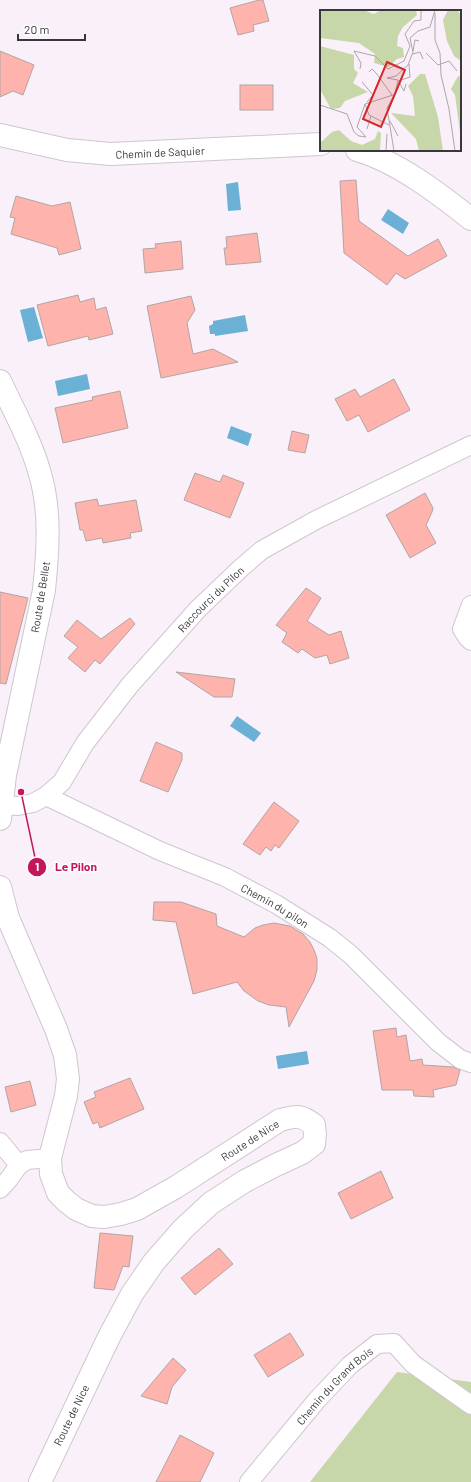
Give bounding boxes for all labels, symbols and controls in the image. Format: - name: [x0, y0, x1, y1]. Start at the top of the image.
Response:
- inset map: [320, 10, 461, 151]
- scale bar: [18, 16, 85, 42]
- text: 20 m: [24, 22, 50, 36]
- street label: Chemin de Saquier: [115, 143, 205, 160]
- street label: Route de Bellet: [28, 560, 52, 634]
- street label: Raccourci du Pilon: [174, 563, 246, 634]
- callout: Le Pilon: [27, 855, 105, 879]
- text: 1: [35, 859, 39, 873]
- text: Le Pilon: [55, 859, 97, 873]
- street label: Chemin du pilon: [239, 880, 311, 930]
- street label: Route de Nice: [218, 1116, 281, 1163]
- street label: Chemin du Grand Bois: [293, 1344, 375, 1427]
- street label: Route de Nice: [51, 1382, 91, 1448]

